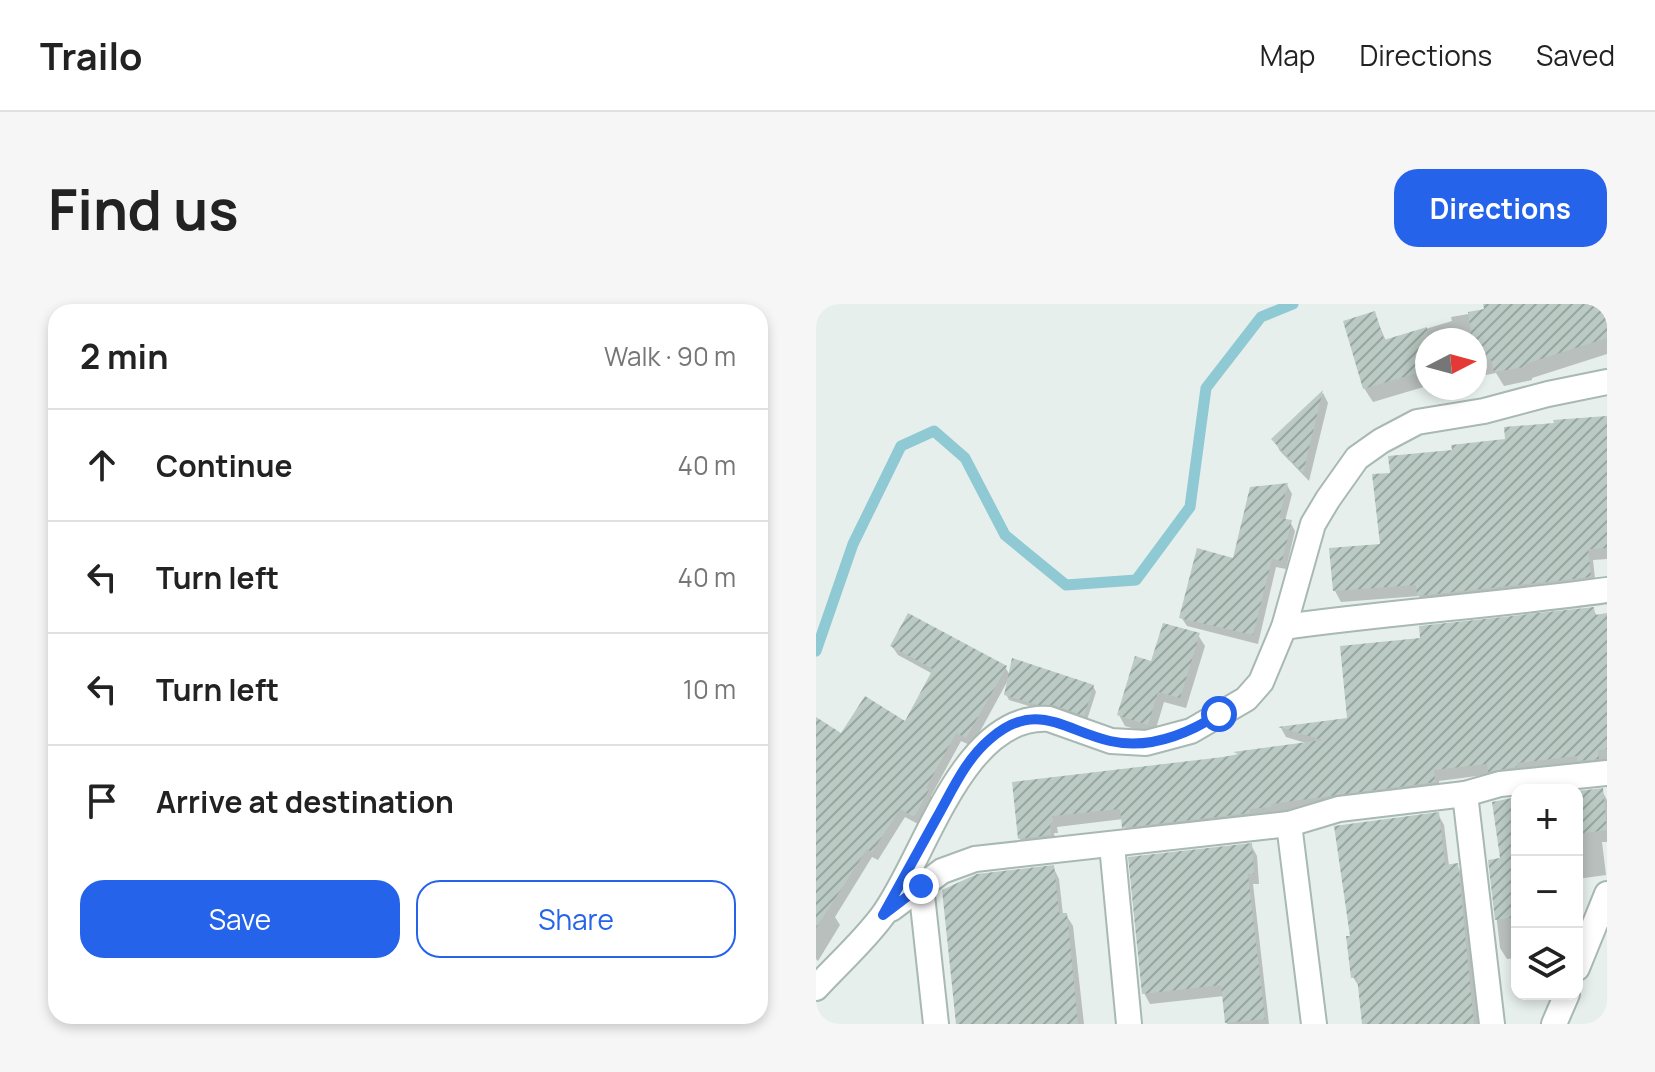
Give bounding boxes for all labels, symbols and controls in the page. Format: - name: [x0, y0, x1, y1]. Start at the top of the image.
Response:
- text: Trailo: [40, 29, 143, 81]
- text: Map: [1260, 36, 1315, 74]
- text: Directions: [1359, 36, 1492, 74]
- text: Saved: [1536, 36, 1615, 74]
- button: Directions: [1394, 169, 1607, 247]
- text: Find us: [48, 170, 239, 247]
- north arrow: [1415, 328, 1487, 400]
- text: 2 min: [80, 333, 168, 379]
- text: Walk · 90 m: [604, 338, 736, 374]
- icon: ahead: [80, 443, 124, 487]
- text: Continue: [156, 445, 292, 486]
- text: 40 m: [678, 447, 736, 483]
- icon: left: [80, 555, 124, 599]
- text: Turn left: [156, 557, 279, 598]
- text: 40 m: [678, 559, 736, 595]
- icon: left: [80, 667, 124, 711]
- text: Turn left: [156, 669, 279, 710]
- text: 10 m: [683, 671, 736, 707]
- route start: [1201, 696, 1237, 732]
- icon: arrive: [80, 779, 124, 823]
- text: Arrive at destination: [156, 781, 454, 822]
- map controls: [1511, 784, 1583, 1000]
- button: +: [1511, 784, 1583, 856]
- button: −: [1511, 856, 1583, 928]
- route end: [903, 868, 939, 904]
- button: Save: [80, 880, 400, 958]
- button: Share: [416, 880, 736, 958]
- button: layers: [1511, 928, 1583, 1000]

